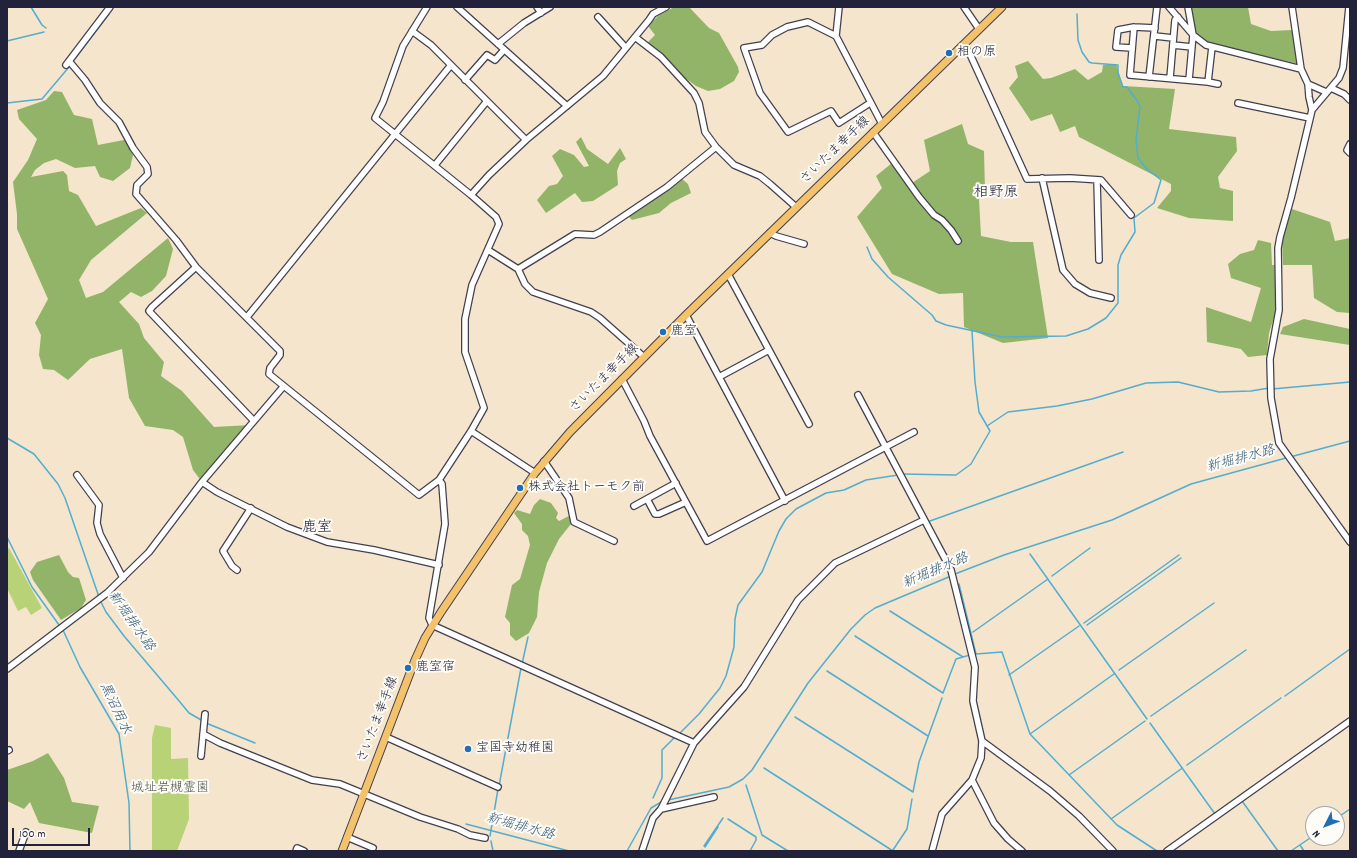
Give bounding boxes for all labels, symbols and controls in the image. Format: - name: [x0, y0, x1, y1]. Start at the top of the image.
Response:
- place label: 相の原: [957, 45, 996, 61]
- marker: 相の原: [944, 48, 954, 58]
- street label: さいたま幸手線: [798, 114, 874, 188]
- district label: 相野原: [974, 185, 1018, 203]
- place label: 鹿室: [671, 324, 697, 340]
- marker: 鹿室: [658, 327, 668, 337]
- street label: さいたま幸手線: [567, 341, 643, 417]
- water label: 新堀排水路: [1205, 443, 1277, 477]
- place label: 株式会社トーモク前: [528, 480, 645, 496]
- marker: 株式会社トーモク前: [515, 483, 525, 493]
- district label: 鹿室: [302, 520, 332, 538]
- water label: 新堀排水路: [901, 551, 971, 593]
- water label: 新堀排水路: [103, 589, 157, 655]
- place label: 鹿室宿: [416, 660, 455, 676]
- marker: 鹿室宿: [403, 663, 413, 673]
- street label: さいたま幸手線: [355, 675, 403, 765]
- water label: 黒沼用水: [95, 680, 133, 738]
- place label: 宝国寺幼稚園: [476, 741, 554, 757]
- marker: 宝国寺幼稚園: [463, 744, 473, 754]
- park label: 城址岩槻霊園: [131, 781, 209, 797]
- north arrow: [1305, 806, 1345, 846]
- water label: 新堀排水路: [484, 811, 556, 845]
- scale bar: [14, 820, 92, 846]
- text: 100 m: [19, 826, 46, 843]
- text: N: [1309, 826, 1325, 841]

